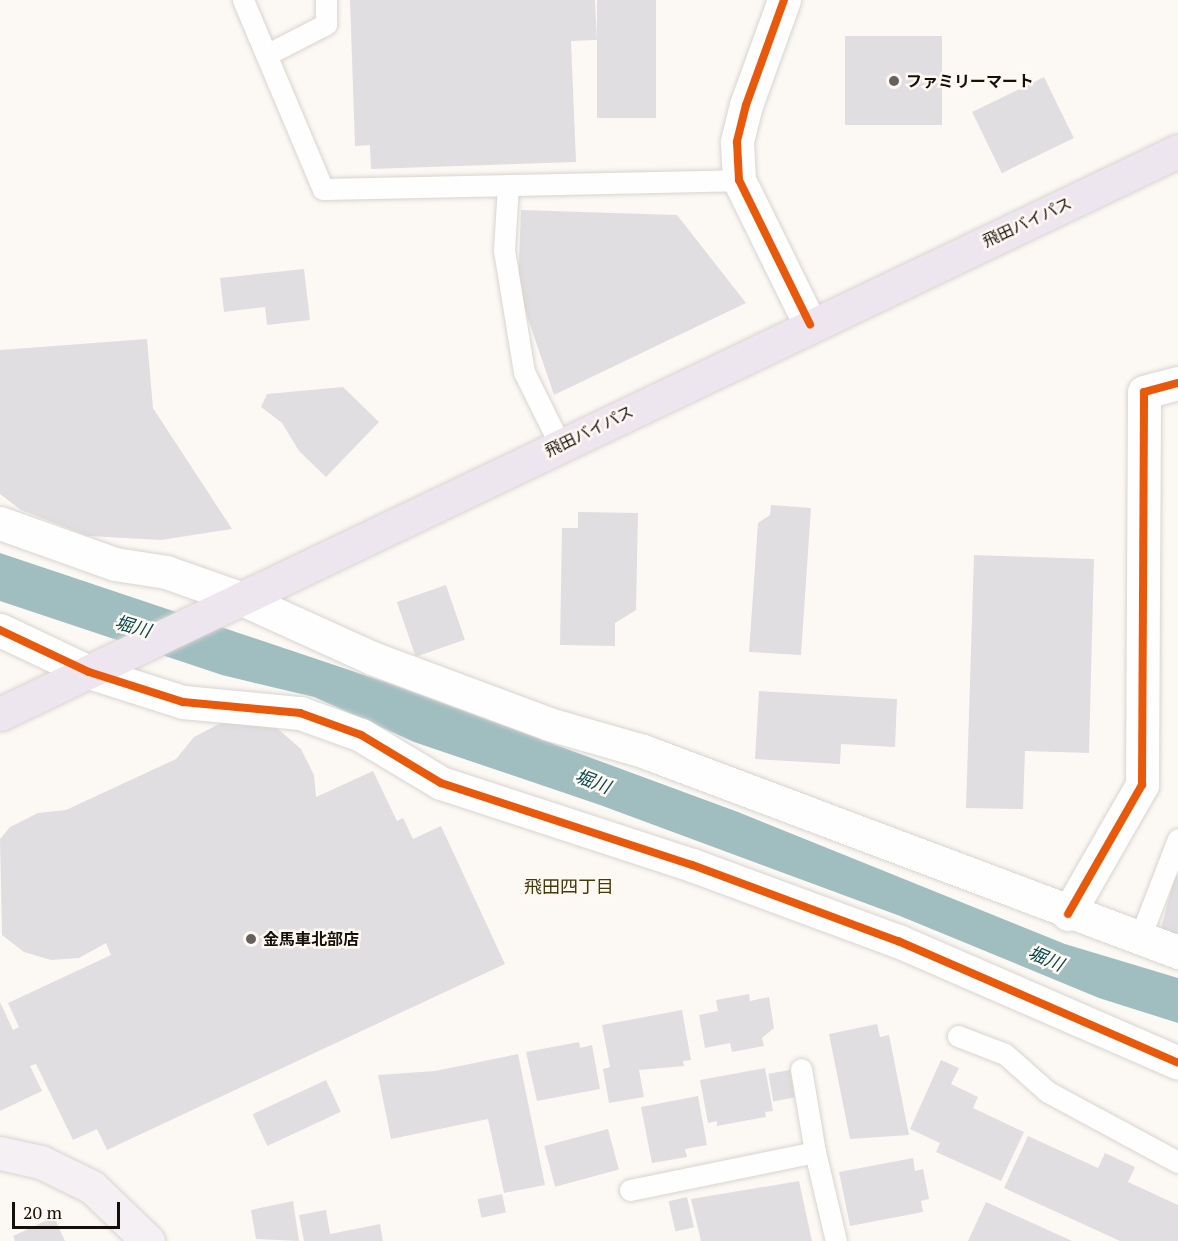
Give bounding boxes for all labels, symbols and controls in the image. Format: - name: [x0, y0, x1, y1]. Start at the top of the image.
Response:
- place label: ファミリーマート: [906, 71, 1034, 91]
- marker: ファミリーマート: [887, 74, 901, 88]
- street label: 飛田バイパス: [979, 193, 1075, 251]
- street label: 飛田バイパス: [542, 401, 636, 461]
- water label: 堀川: [113, 611, 153, 641]
- water label: 堀川: [572, 764, 614, 798]
- district label: 飛田四丁目: [524, 875, 614, 897]
- place label: 金馬車北部店: [263, 929, 359, 949]
- marker: 金馬車北部店: [244, 932, 258, 946]
- water label: 堀川: [1025, 941, 1067, 975]
- scale bar: [15, 1190, 123, 1228]
- text: 20 m: [23, 1200, 62, 1224]

